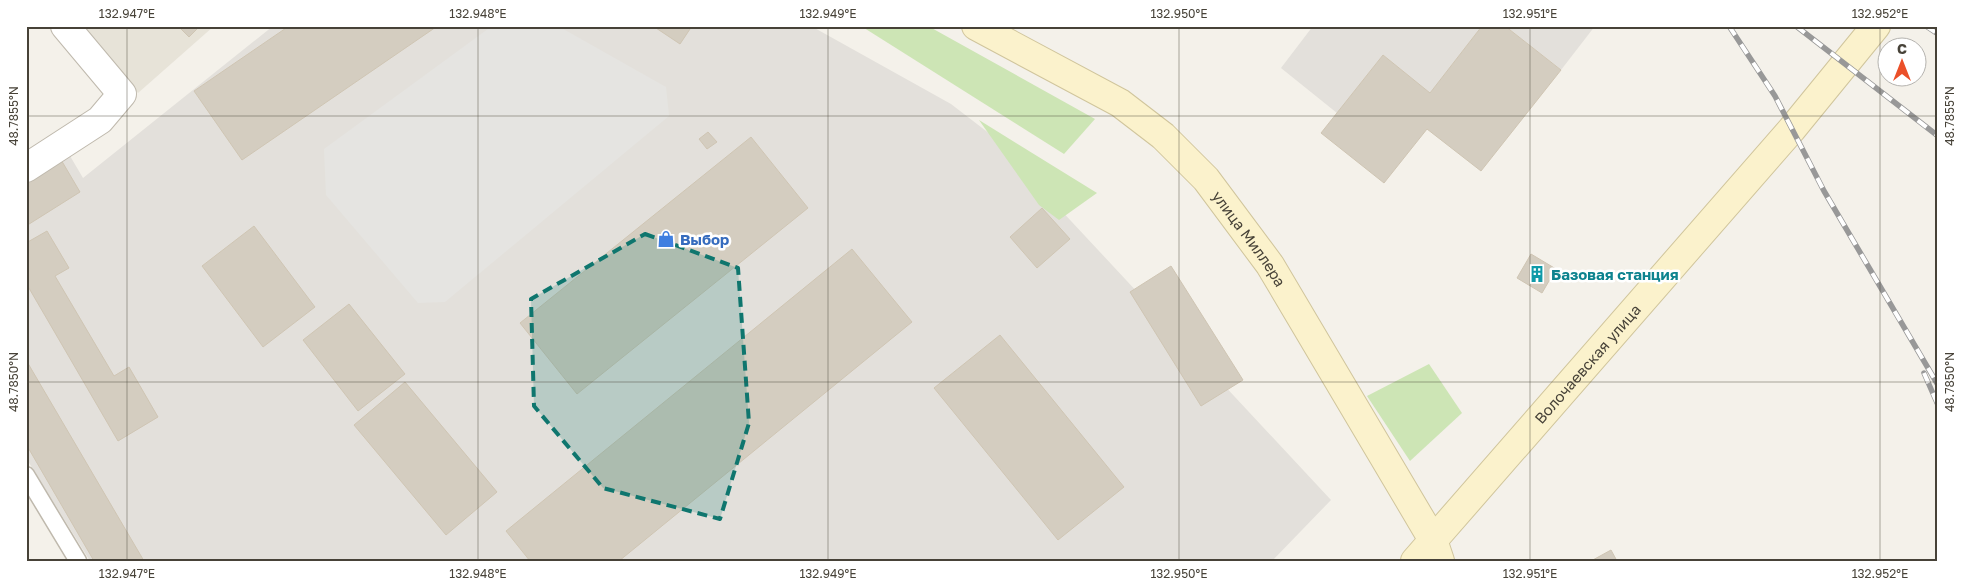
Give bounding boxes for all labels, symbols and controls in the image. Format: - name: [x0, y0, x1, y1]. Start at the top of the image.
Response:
- text: 132.947°E: [99, 6, 155, 21]
- text: 132.948°E: [449, 6, 507, 21]
- text: 132.949°E: [799, 6, 857, 21]
- text: 132.950°E: [1150, 6, 1208, 21]
- text: 132.951°E: [1503, 6, 1557, 21]
- text: 132.952°E: [1852, 6, 1908, 21]
- north arrow: [1876, 38, 1926, 88]
- text: С: [1897, 40, 1907, 57]
- text: 48.7855°N: [6, 86, 21, 146]
- text: 48.7855°N: [1942, 86, 1957, 146]
- street label: улица Миллера: [1209, 187, 1290, 290]
- shop icon: Выбор: [656, 229, 676, 249]
- place label: Выбор: [680, 230, 729, 248]
- building icon: Базовая станция: [1527, 264, 1547, 284]
- place label: Базовая станция: [1551, 265, 1679, 283]
- street label: Волочаевская улица: [1530, 300, 1644, 427]
- text: 48.7850°N: [6, 352, 21, 412]
- text: 48.7850°N: [1942, 352, 1957, 412]
- text: 132.947°E: [99, 566, 155, 581]
- text: 132.948°E: [449, 566, 507, 581]
- text: 132.949°E: [799, 566, 857, 581]
- text: 132.950°E: [1150, 566, 1208, 581]
- text: 132.951°E: [1503, 566, 1557, 581]
- text: 132.952°E: [1852, 566, 1908, 581]

